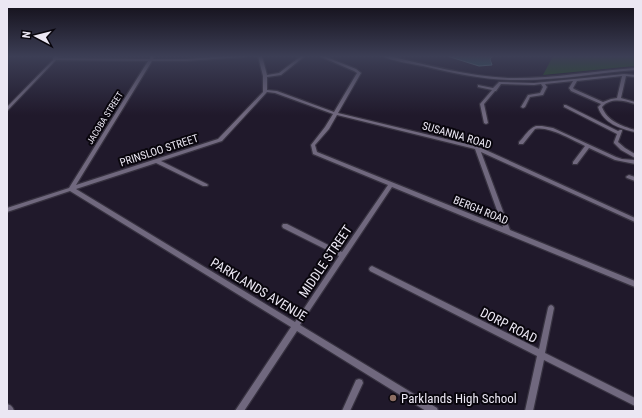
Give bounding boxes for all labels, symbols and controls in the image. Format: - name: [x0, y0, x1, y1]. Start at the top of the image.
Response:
- north arrow: [16, 16, 56, 56]
- text: N: [20, 30, 33, 39]
- street label: JACOBA STREET: [85, 90, 125, 146]
- street label: SUSANNA ROAD: [421, 119, 493, 152]
- street label: PRINSLOO STREET: [118, 132, 200, 169]
- street label: BERGH ROAD: [451, 194, 510, 227]
- street label: MIDDLE STREET: [296, 222, 355, 300]
- street label: PARKLANDS AVENUE: [208, 255, 309, 324]
- street label: DORP ROAD: [478, 305, 540, 346]
- place label: Parklands High School: [401, 391, 517, 406]
- marker: Parklands High School: [388, 393, 398, 403]

